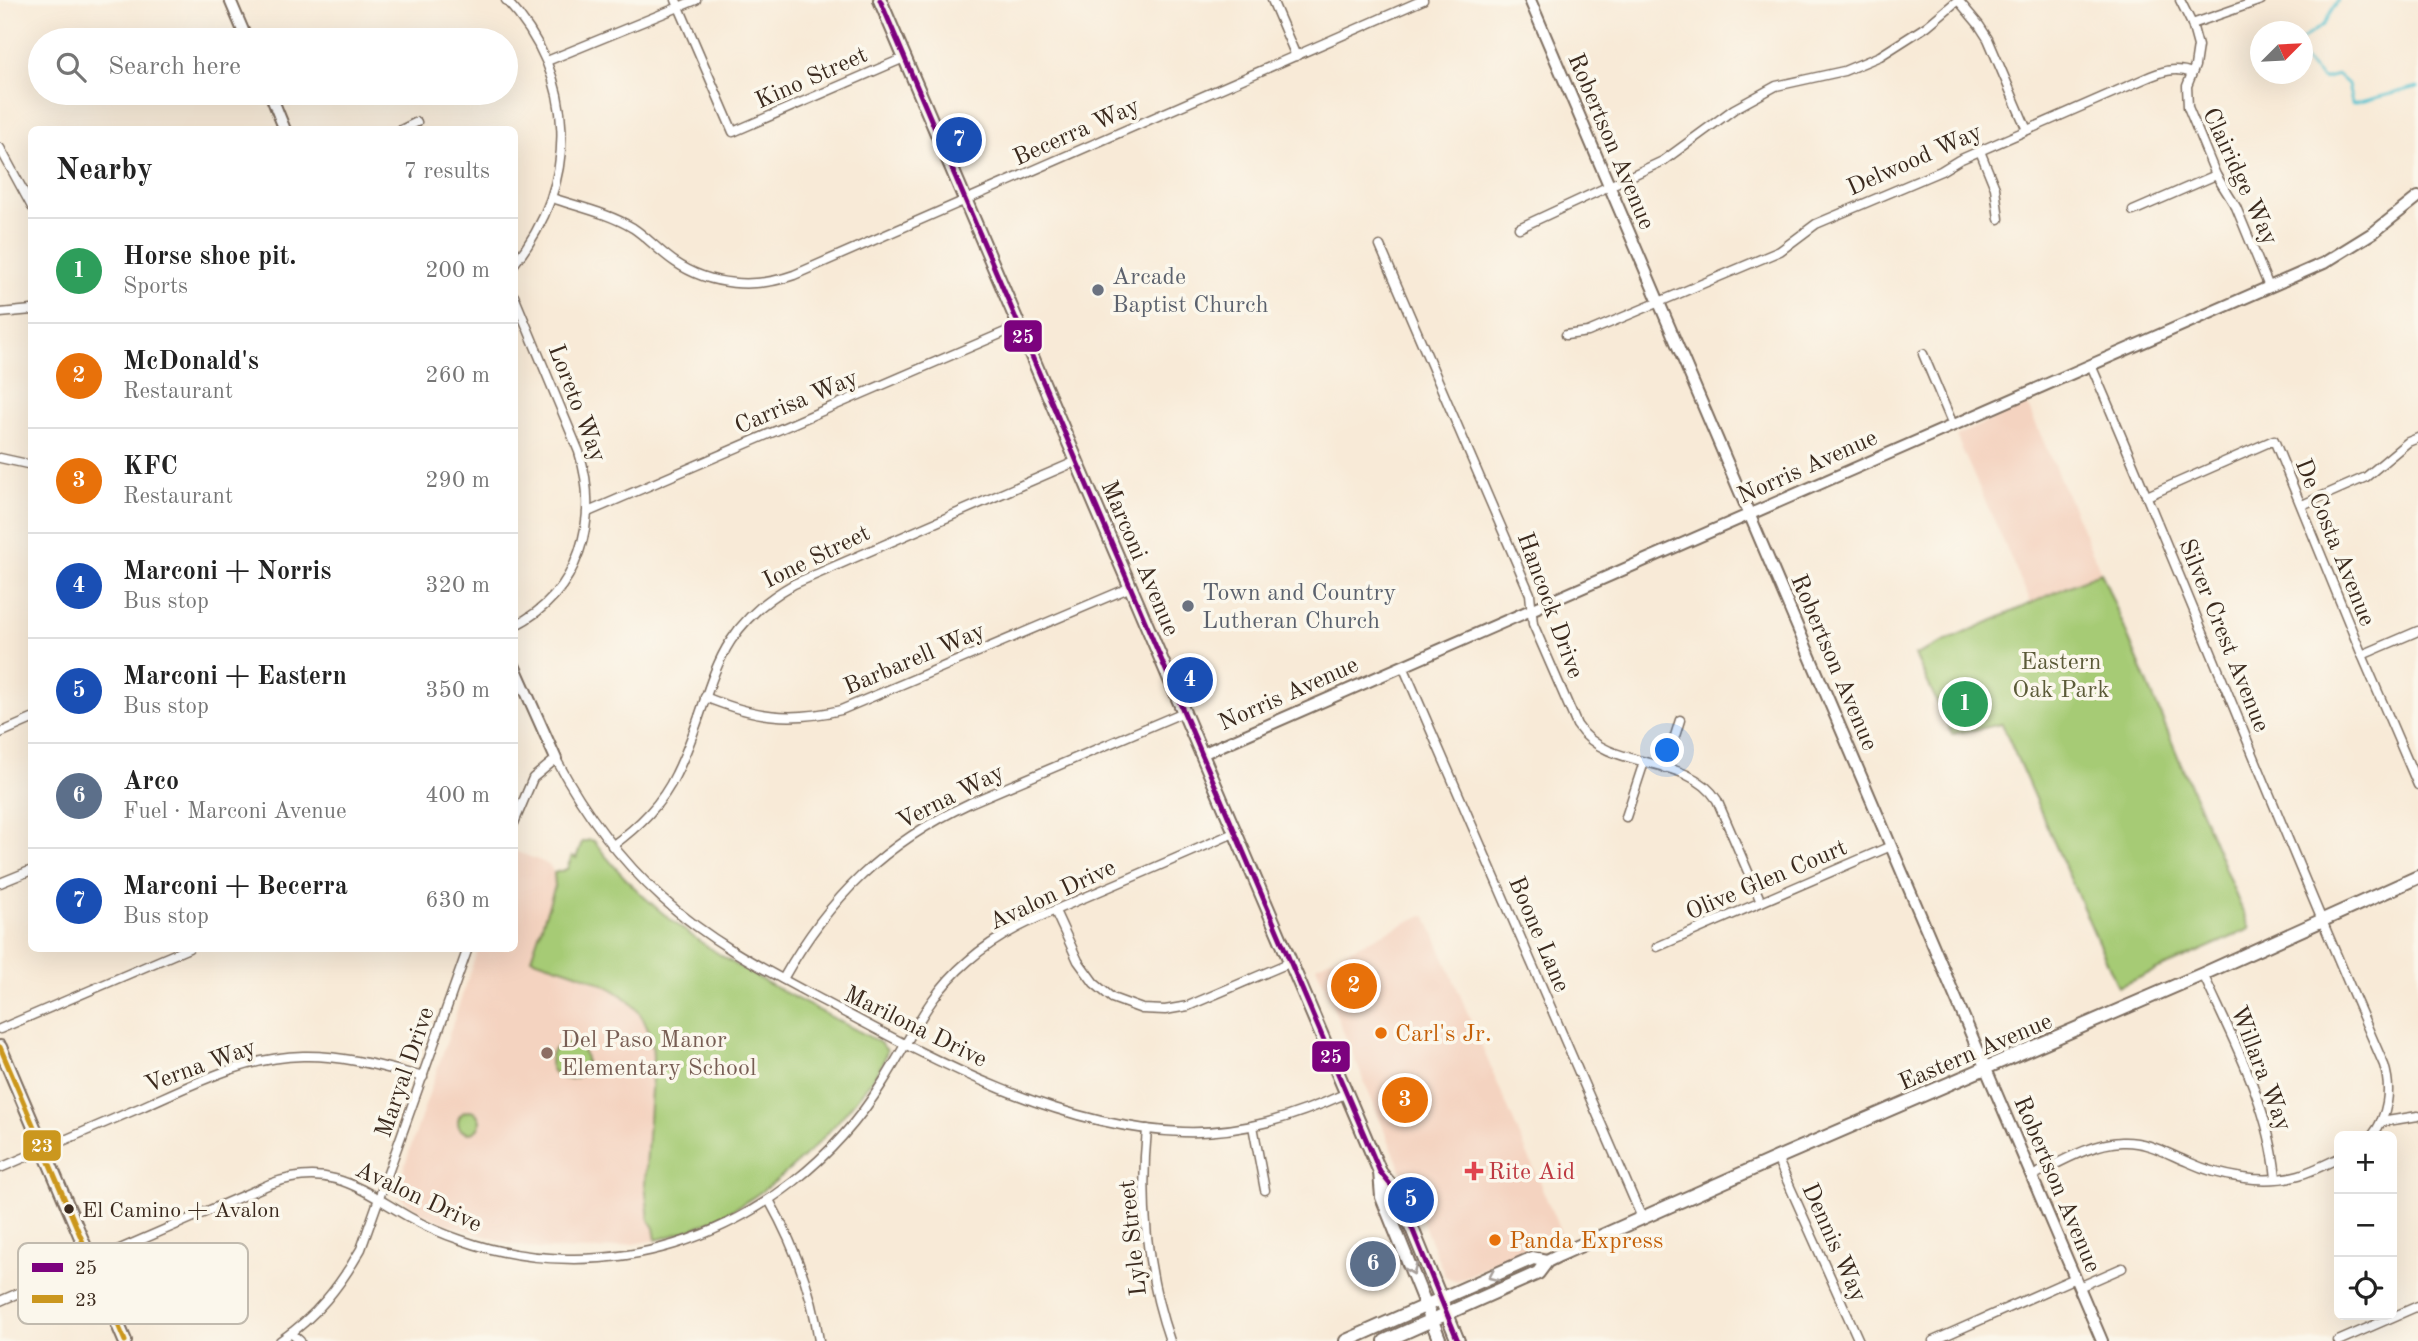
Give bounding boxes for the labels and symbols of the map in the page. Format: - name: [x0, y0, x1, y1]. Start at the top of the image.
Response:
- north arrow: [2250, 21, 2313, 84]
- street label: Kino Street: [752, 43, 871, 114]
- street label: Robertson Avenue: [1562, 50, 1658, 233]
- street label: Becerra Way: [1010, 94, 1144, 171]
- street label: Clairidge Way: [2197, 105, 2282, 249]
- pin: 7: [936, 114, 982, 166]
- street label: Delwood Way: [1844, 120, 1986, 201]
- place label: Arcade Baptist Church: [1112, 266, 1269, 318]
- marker: Arcade Baptist Church: [1090, 282, 1106, 298]
- line badge: 25: [1003, 319, 1043, 353]
- text: 25: [1012, 329, 1034, 348]
- street label: Loreto Way: [543, 342, 610, 466]
- street label: Carrisa Way: [732, 366, 862, 439]
- street label: Norris Avenue: [1734, 426, 1881, 509]
- street label: De Costa Avenue: [2290, 456, 2379, 630]
- street label: Marconi Avenue: [1096, 477, 1183, 640]
- street label: Ione Street: [760, 522, 874, 594]
- street label: Hancock Drive: [1512, 529, 1587, 682]
- street label: Silver Crest Avenue: [2173, 536, 2273, 736]
- street label: Robertson Avenue: [1785, 571, 1881, 754]
- place label: Town and Country Lutheran Church: [1202, 582, 1396, 634]
- marker: Town and Country Lutheran Church: [1180, 598, 1196, 614]
- street label: Barbarell Way: [841, 619, 989, 700]
- park label: Eastern Oak Park: [2012, 651, 2110, 703]
- street label: Norris Avenue: [1215, 653, 1362, 736]
- pin: 4: [1167, 654, 1213, 706]
- pin: 1: [1942, 678, 1988, 730]
- your location: [1650, 733, 1684, 767]
- street label: Verna Way: [894, 761, 1009, 835]
- street label: Olive Glen Court: [1683, 836, 1851, 926]
- street label: Avalon Drive: [986, 856, 1120, 935]
- street label: Boone Lane: [1503, 873, 1573, 996]
- pin: 2: [1331, 960, 1377, 1012]
- street label: Marilona Drive: [840, 983, 990, 1073]
- street label: Willara Way: [2225, 1003, 2295, 1135]
- street label: Maryal Drive: [372, 1004, 439, 1141]
- street label: Eastern Avenue: [1896, 1010, 2056, 1096]
- place label: Carl's Jr.: [1395, 1023, 1492, 1047]
- marker: Carl's Jr.: [1373, 1025, 1389, 1041]
- place label: Del Paso Manor Elementary School: [561, 1029, 756, 1081]
- street label: Verna Way: [142, 1036, 260, 1098]
- line badge: 25: [1311, 1040, 1351, 1073]
- marker: Del Paso Manor Elementary School: [539, 1045, 555, 1061]
- text: 25: [1320, 1049, 1342, 1068]
- pin: 3: [1382, 1074, 1428, 1126]
- street label: Robertson Avenue: [2008, 1093, 2104, 1276]
- line badge: 23: [22, 1129, 62, 1162]
- text: 23: [31, 1138, 53, 1157]
- street label: Avalon Drive: [351, 1158, 485, 1237]
- place label: Rite Aid: [1488, 1161, 1575, 1185]
- marker: Rite Aid: [1466, 1163, 1482, 1179]
- pin: 5: [1388, 1174, 1434, 1226]
- street label: Lyle Street: [1116, 1179, 1152, 1297]
- street label: Dennis Way: [1796, 1180, 1870, 1306]
- place label: El Camino + Avalon: [82, 1200, 280, 1222]
- marker: El Camino + Avalon: [62, 1202, 76, 1216]
- place label: Panda Express: [1509, 1230, 1663, 1254]
- marker: Panda Express: [1487, 1232, 1503, 1248]
- pin: 6: [1350, 1238, 1396, 1290]
- legend: [18, 1243, 248, 1324]
- text: 25: [75, 1260, 97, 1279]
- one-way arrow: [1403, 1264, 1417, 1276]
- one-way arrow: [1488, 1268, 1501, 1282]
- text: 23: [75, 1292, 97, 1311]

